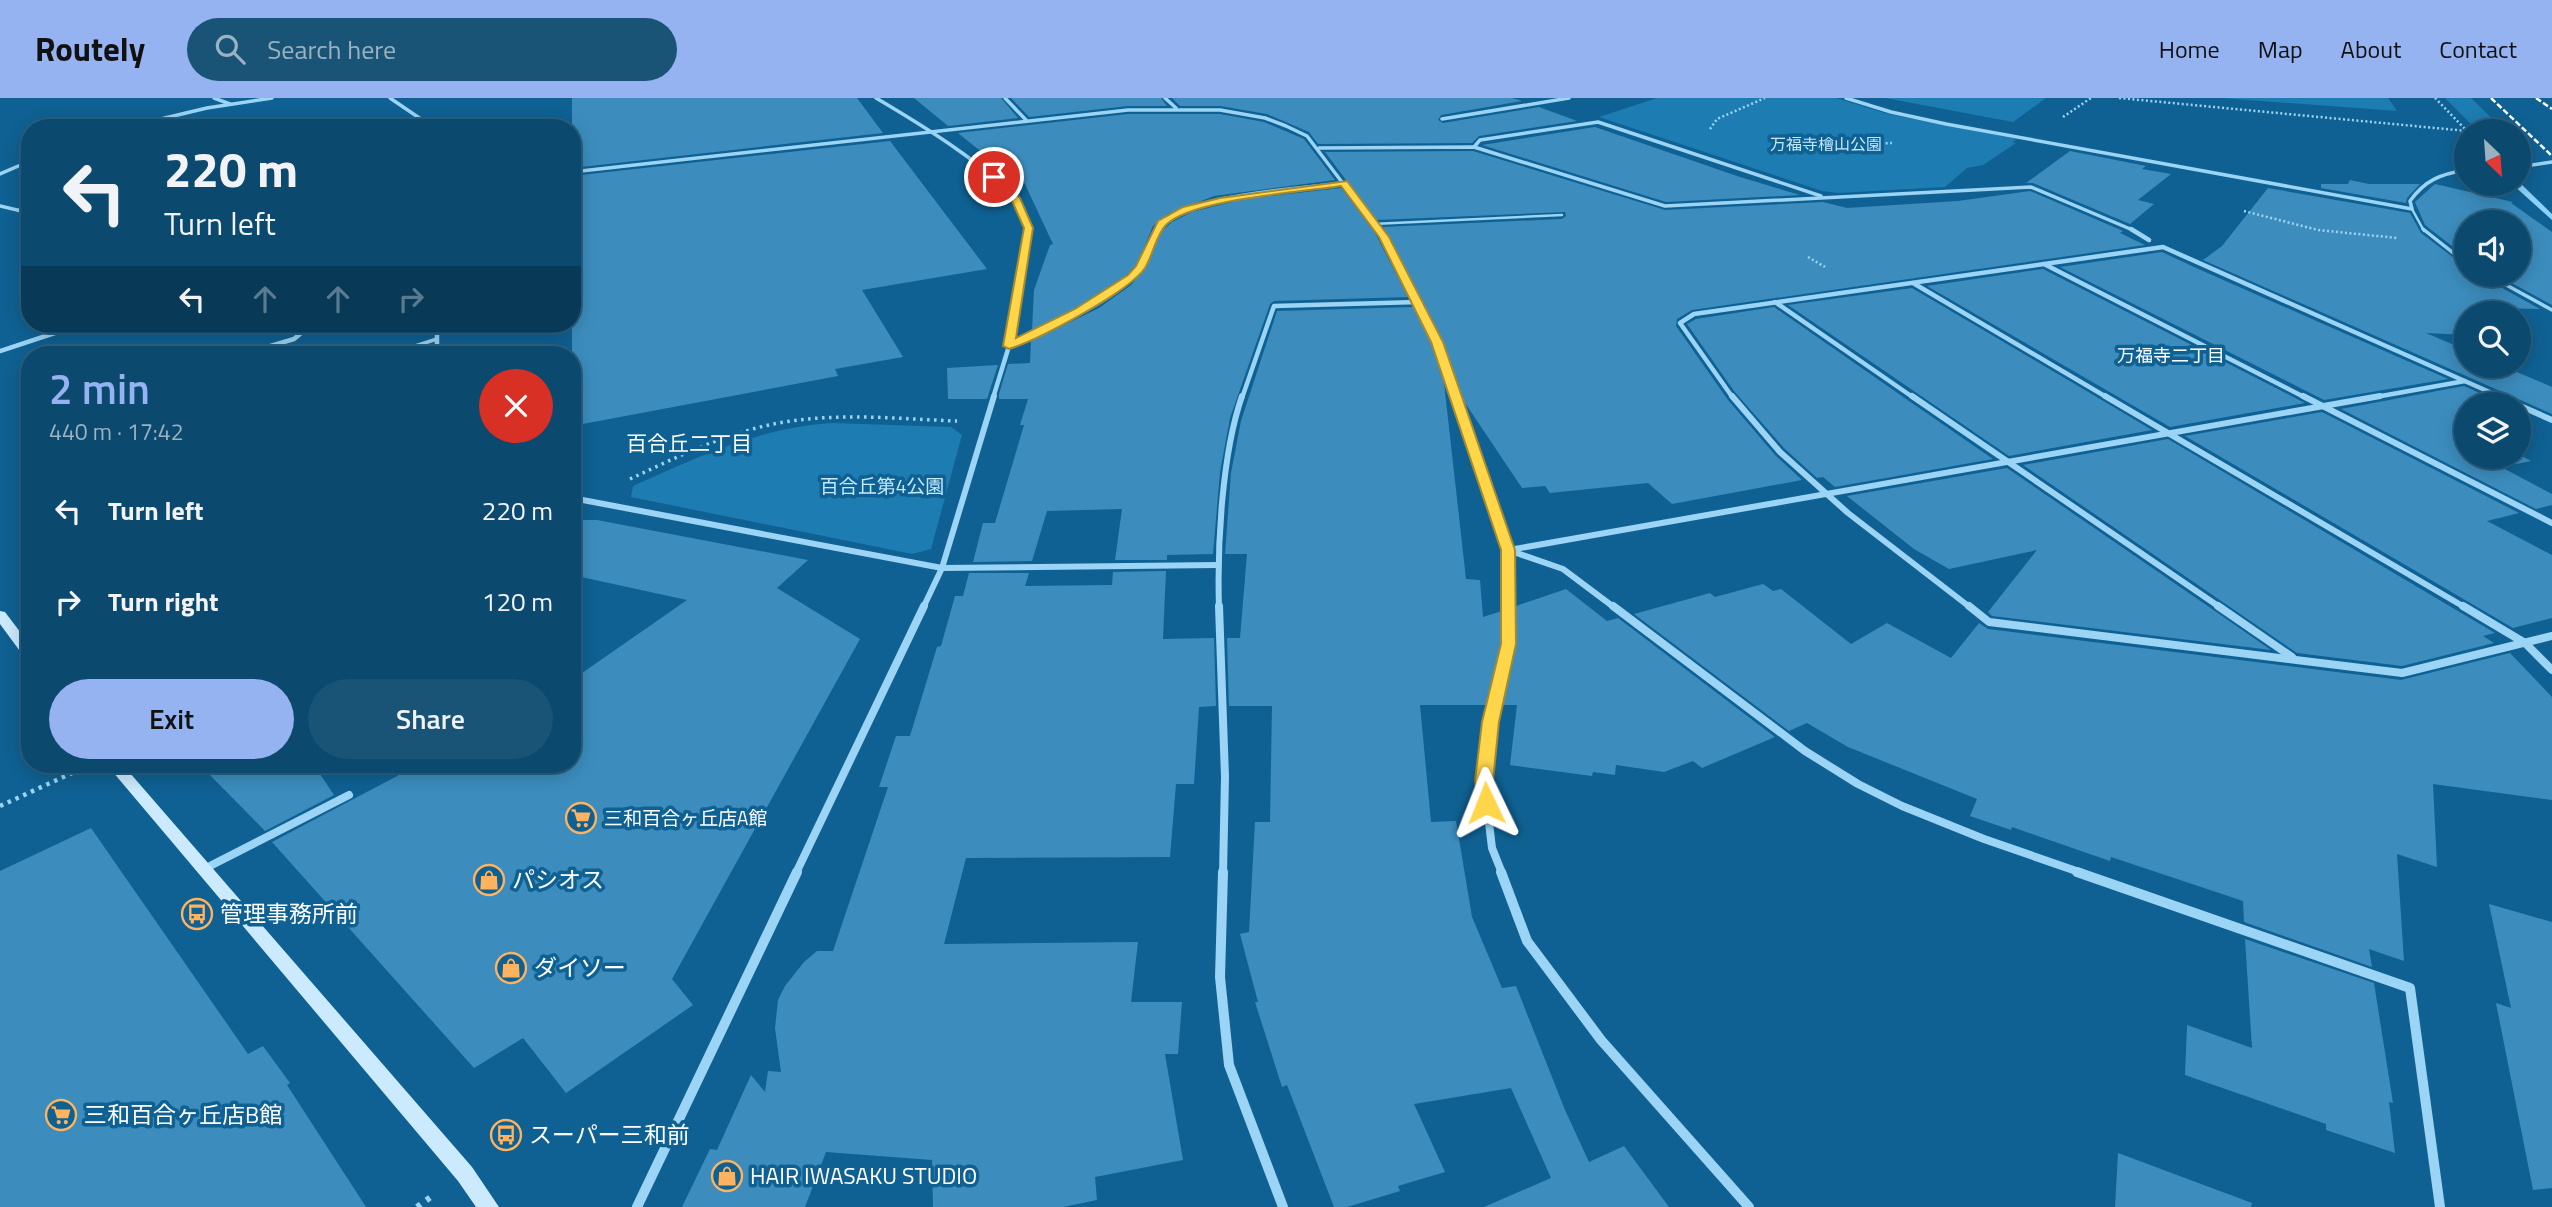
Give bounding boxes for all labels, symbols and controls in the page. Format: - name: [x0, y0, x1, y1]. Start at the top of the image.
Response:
- search box: [187, 18, 677, 81]
- text: Routely: [35, 24, 145, 74]
- icon: search: [211, 30, 249, 68]
- text: Search here: [267, 30, 396, 69]
- text: Home: [2159, 31, 2220, 67]
- text: Map: [2258, 31, 2303, 67]
- text: About: [2341, 31, 2401, 67]
- text: Contact: [2439, 31, 2517, 67]
- north arrow: [2454, 119, 2530, 196]
- map controls: [2454, 119, 2531, 469]
- text: 220 m: [164, 131, 298, 206]
- park label: 万福寺檜山公園: [1770, 132, 1882, 156]
- icon: left: [49, 147, 140, 238]
- pin: [964, 147, 1024, 207]
- icon: arrive: [975, 158, 1013, 196]
- text: Turn left: [164, 199, 276, 247]
- button: sound: [2454, 210, 2531, 287]
- icon: left: [173, 280, 211, 318]
- icon: ahead: [246, 280, 284, 318]
- icon: ahead: [319, 280, 357, 318]
- icon: right: [392, 280, 430, 318]
- button: search: [2454, 301, 2531, 378]
- district label: 万福寺二丁目: [2117, 342, 2225, 369]
- text: 2 min: [49, 356, 150, 420]
- button: close: [479, 369, 553, 443]
- button: layers: [2454, 392, 2531, 469]
- text: 440 m · 17:42: [49, 414, 184, 449]
- district label: 百合丘二丁目: [626, 427, 752, 459]
- park label: 百合丘第4公園: [820, 471, 944, 500]
- text: Turn left: [108, 491, 203, 530]
- text: 220 m: [482, 491, 553, 530]
- icon: left: [49, 492, 87, 530]
- text: Turn right: [108, 582, 219, 621]
- text: 120 m: [482, 582, 553, 621]
- icon: right: [49, 583, 87, 621]
- button: Exit: [49, 679, 294, 759]
- button: Share: [308, 679, 553, 759]
- position arrow: [1449, 766, 1523, 840]
- supermarket icon: 三和百合ヶ丘店A館: [564, 801, 598, 835]
- place label: 三和百合ヶ丘店A館: [604, 803, 767, 832]
- place label: パシオス: [512, 862, 604, 897]
- shop icon: パシオス: [472, 863, 506, 897]
- place label: 管理事務所前: [220, 896, 358, 931]
- bus stop icon: 管理事務所前: [180, 897, 214, 931]
- place label: ダイソー: [534, 950, 626, 985]
- shop icon: ダイソー: [494, 951, 528, 985]
- place label: 三和百合ヶ丘店B館: [84, 1097, 282, 1132]
- supermarket icon: 三和百合ヶ丘店B館: [44, 1098, 78, 1132]
- place label: スーパー三和前: [529, 1117, 690, 1152]
- bus stop icon: スーパー三和前: [489, 1118, 523, 1152]
- place label: HAIR IWASAKU STUDIO: [750, 1158, 977, 1193]
- shop icon: HAIR IWASAKU STUDIO: [710, 1159, 744, 1193]

